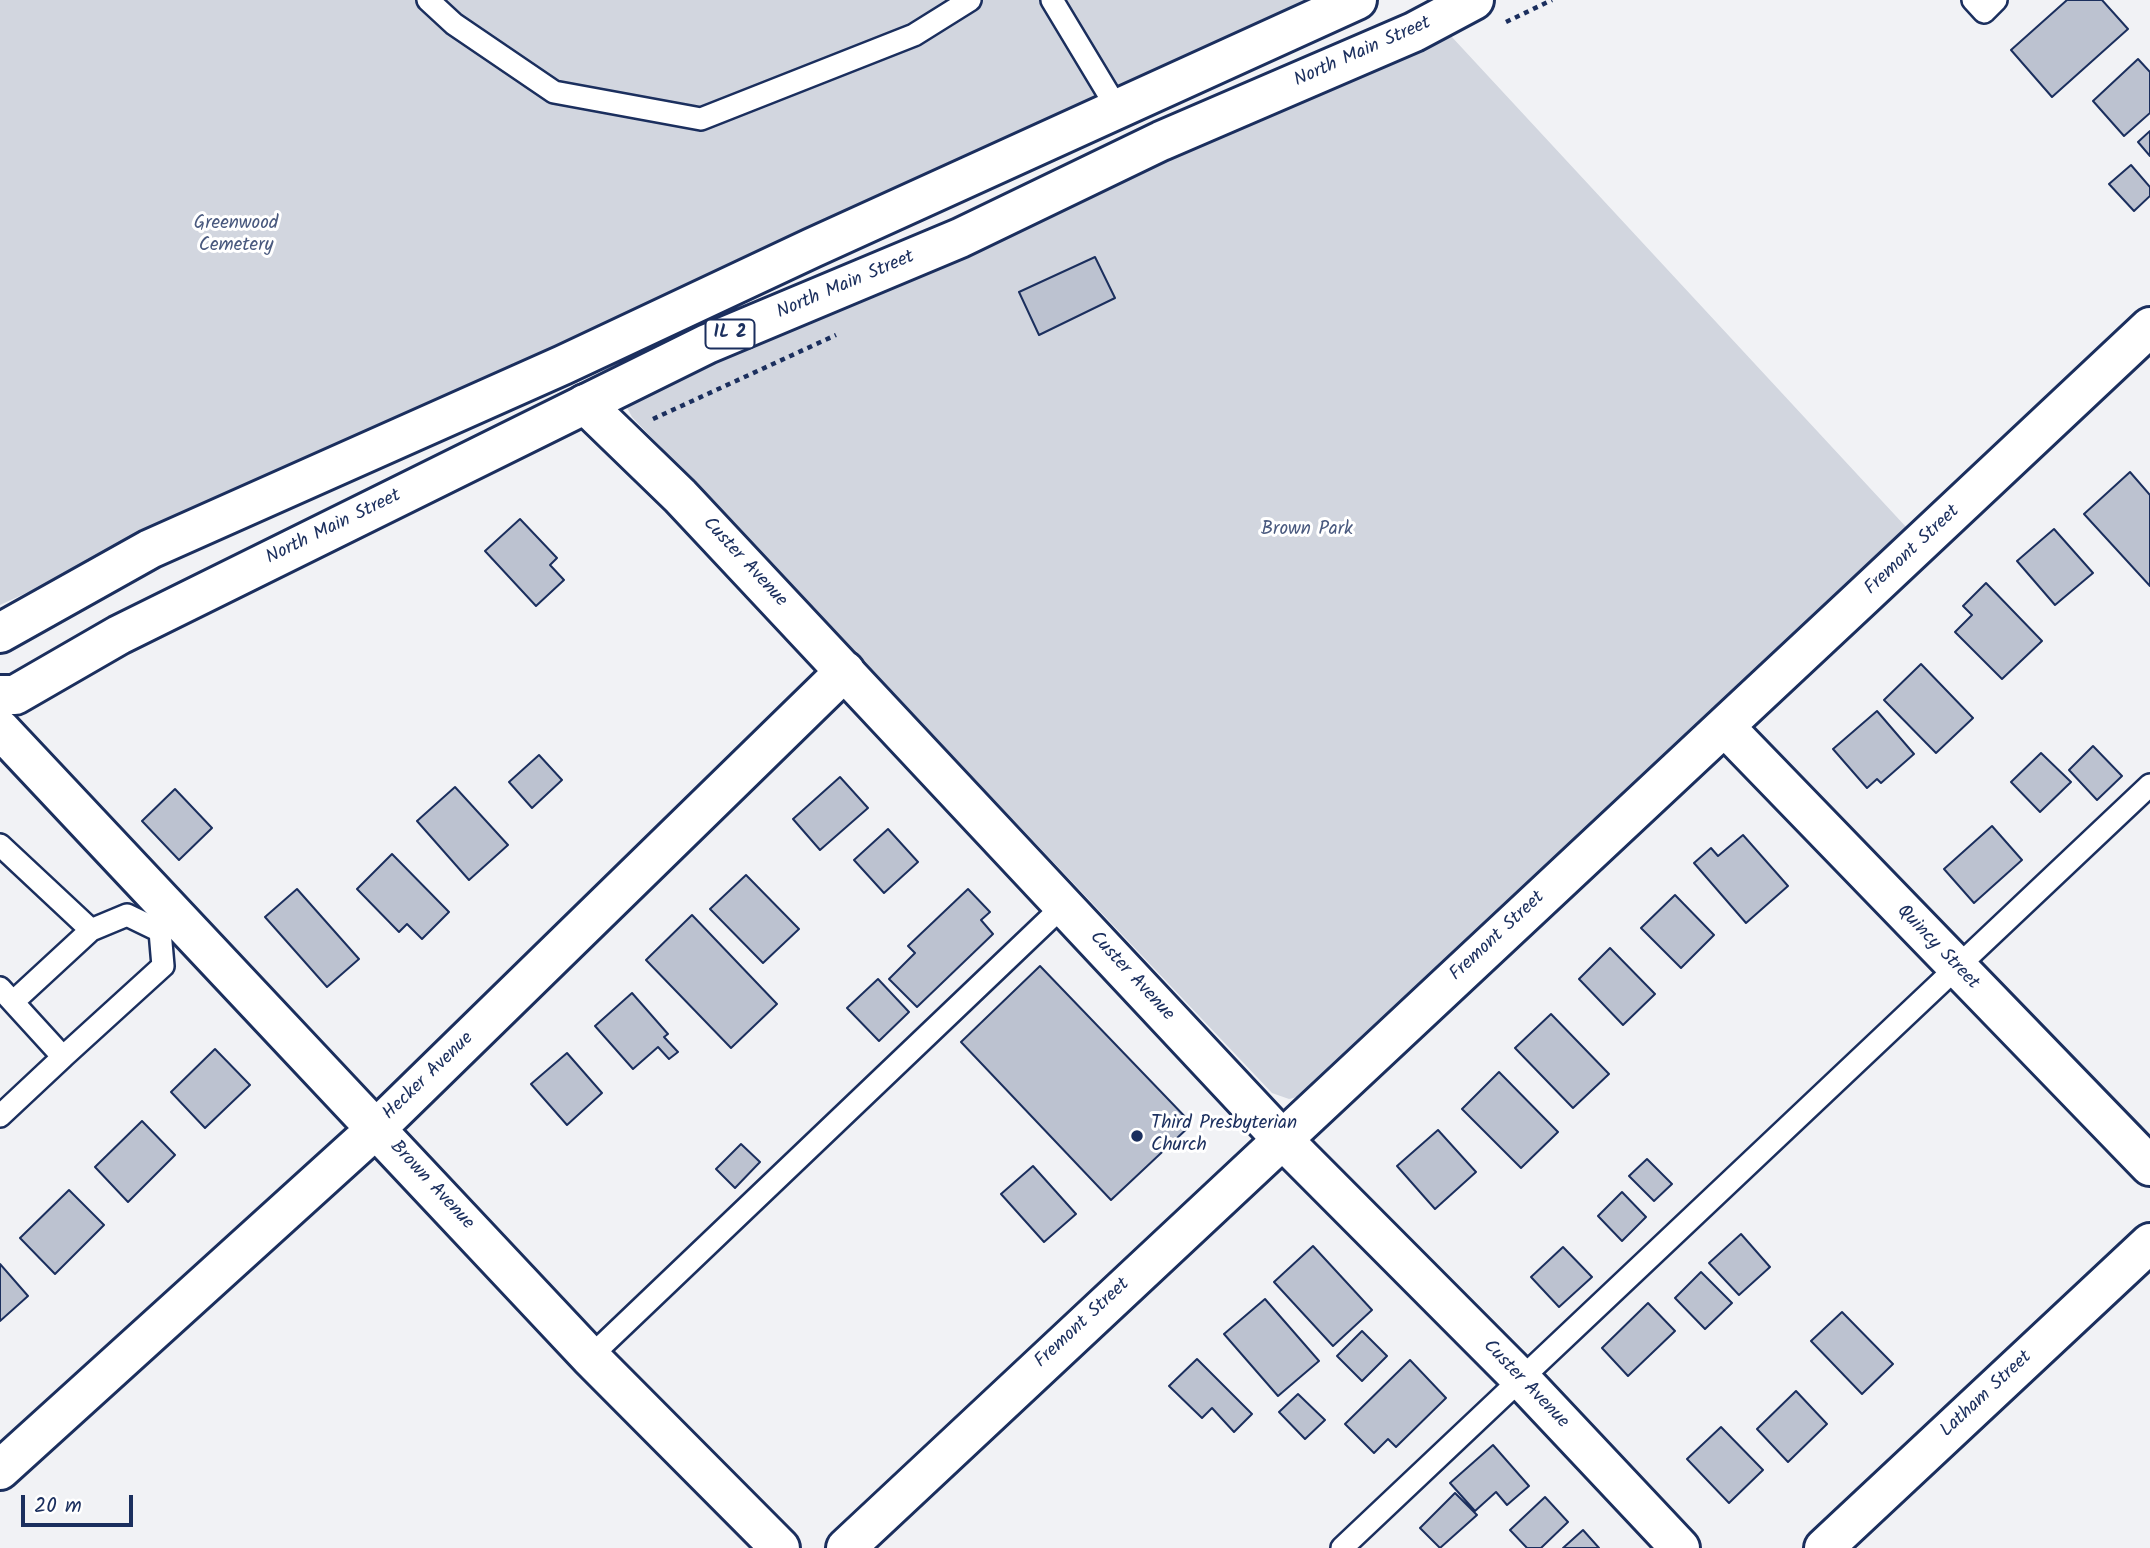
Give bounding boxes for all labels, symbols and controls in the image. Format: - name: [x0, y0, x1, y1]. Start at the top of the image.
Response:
- street label: North Main Street: [1291, 13, 1435, 93]
- park label: Greenwood Cemetery: [194, 214, 278, 258]
- street label: North Main Street: [774, 247, 918, 325]
- road number: IL 2: [706, 320, 754, 348]
- street label: North Main Street: [263, 485, 405, 571]
- street label: Fremont Street: [1861, 501, 1965, 601]
- street label: Custer Avenue: [697, 513, 791, 613]
- park label: Brown Park: [1261, 520, 1353, 542]
- street label: Fremont Street: [1446, 887, 1550, 987]
- street label: Quincy Street: [1891, 901, 1983, 995]
- street label: Custer Avenue: [1084, 927, 1178, 1027]
- street label: Hecker Avenue: [379, 1028, 479, 1126]
- place label: Third Presbyterian Church: [1151, 1114, 1297, 1158]
- marker: Third Presbyterian Church: [1129, 1128, 1145, 1144]
- street label: Brown Avenue: [384, 1137, 478, 1235]
- street label: Fremont Street: [1031, 1274, 1135, 1374]
- street label: Custer Avenue: [1477, 1336, 1573, 1434]
- street label: Latham Street: [1937, 1347, 2037, 1443]
- scale bar: [24, 1482, 136, 1526]
- text: 20 m: [34, 1490, 82, 1523]

